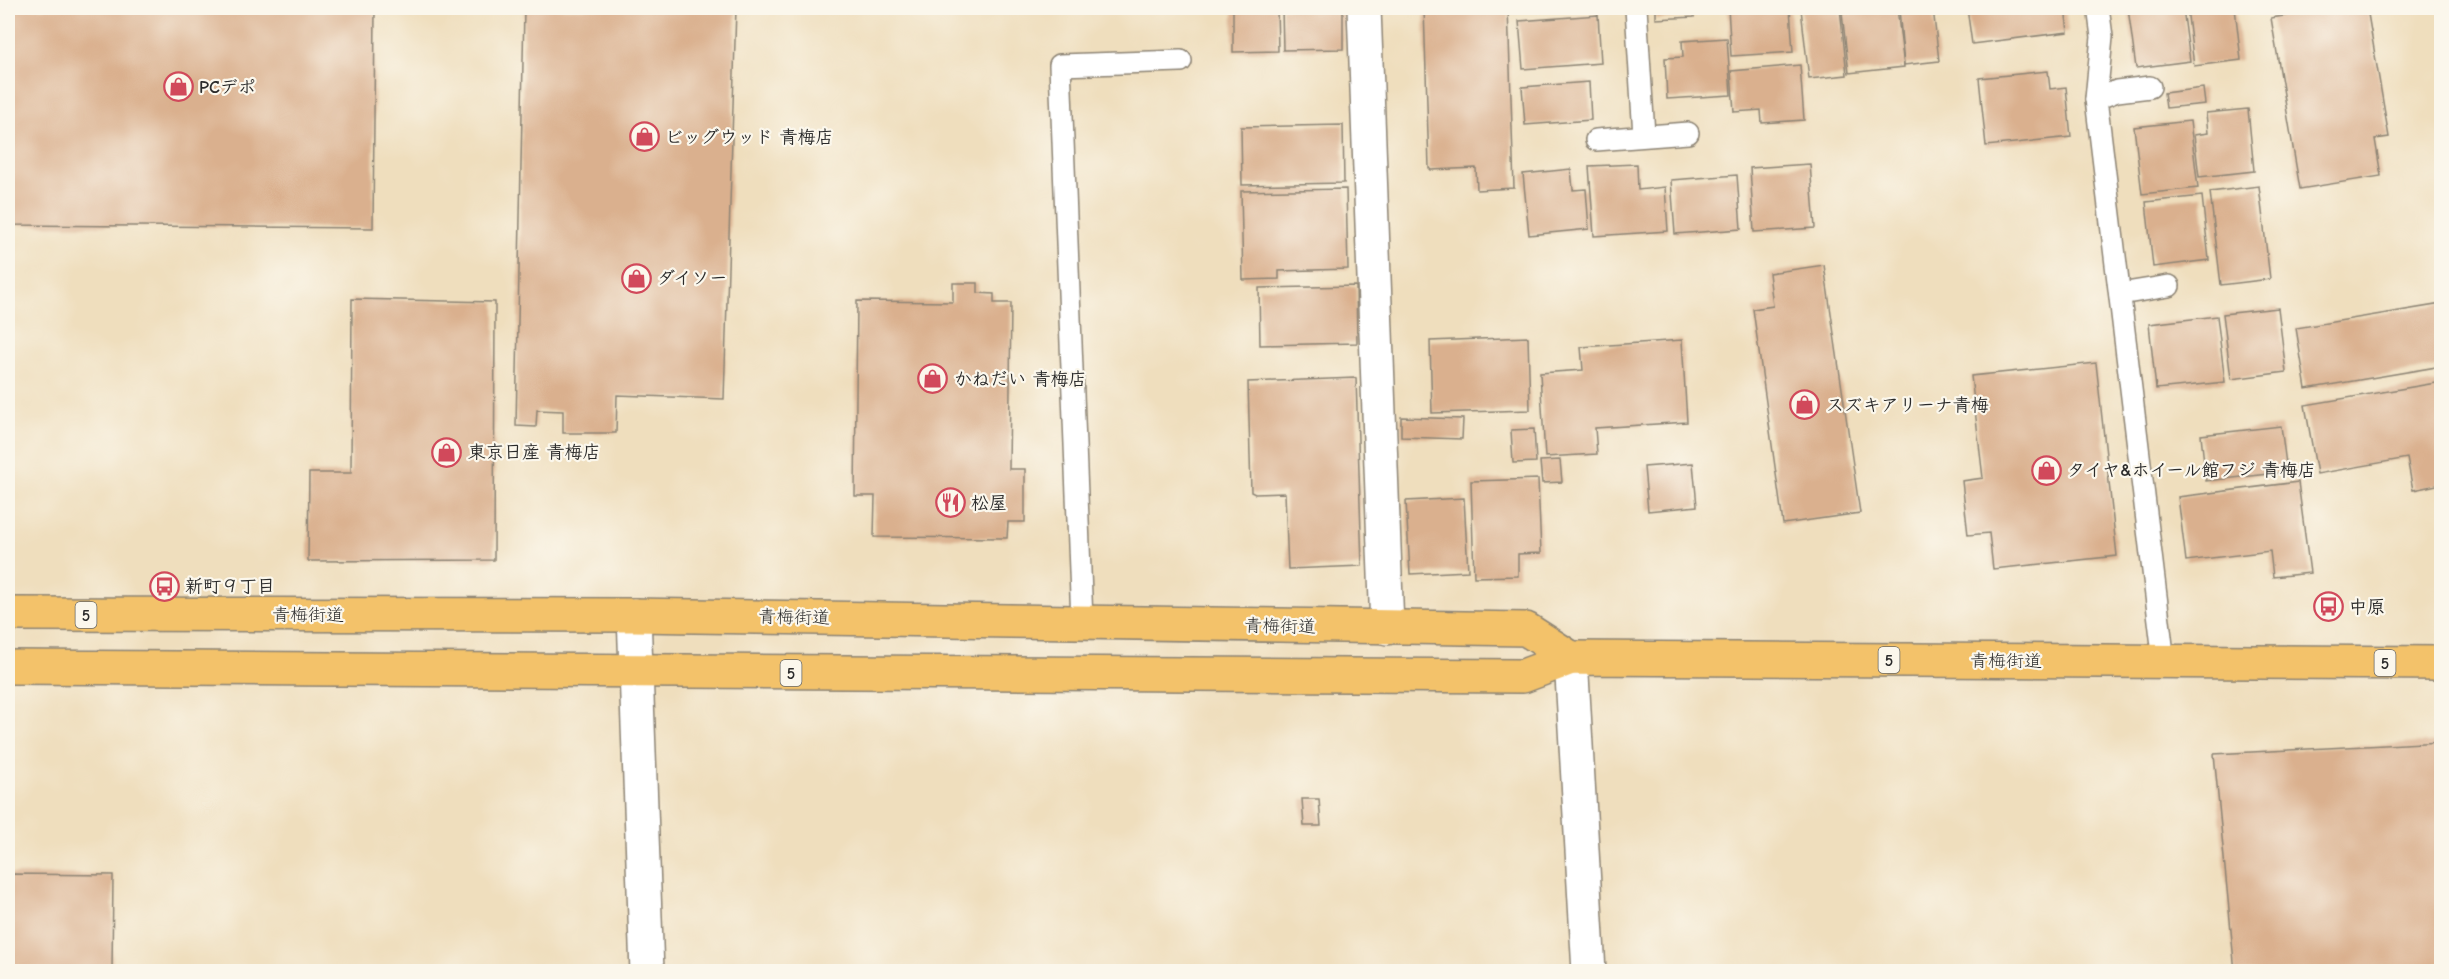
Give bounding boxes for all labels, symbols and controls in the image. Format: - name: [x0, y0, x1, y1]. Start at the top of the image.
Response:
- shop icon: PCデポ: [162, 71, 194, 103]
- place label: PCデポ: [199, 77, 256, 98]
- shop icon: ビッグウッド 青梅店: [628, 121, 660, 153]
- place label: ビッグウッド 青梅店: [665, 127, 833, 148]
- shop icon: ダイソー: [620, 262, 652, 294]
- place label: ダイソー: [657, 268, 727, 289]
- shop icon: かねだい 青梅店: [917, 363, 949, 395]
- place label: かねだい 青梅店: [954, 369, 1086, 390]
- shop icon: スズキアリーナ青梅: [1789, 389, 1821, 421]
- place label: スズキアリーナ青梅: [1826, 395, 1989, 416]
- shop icon: 東京日産 青梅店: [431, 436, 463, 468]
- place label: 東京日産 青梅店: [468, 442, 600, 463]
- shop icon: タイヤ&ホイール館フジ 青梅店: [2030, 454, 2062, 486]
- place label: タイヤ&ホイール館フジ 青梅店: [2067, 460, 2316, 481]
- restaurant icon: 松屋: [934, 487, 966, 519]
- place label: 松屋: [971, 493, 1007, 514]
- bus stop icon: 新町９丁目: [148, 570, 180, 602]
- place label: 新町９丁目: [185, 576, 275, 597]
- bus stop icon: 中原: [2312, 591, 2344, 623]
- place label: 中原: [2349, 597, 2385, 618]
- road number: 5: [76, 602, 97, 628]
- street label: 青梅街道: [272, 605, 344, 626]
- street label: 青梅街道: [758, 606, 830, 629]
- street label: 青梅街道: [1244, 615, 1316, 638]
- road number: 5: [1878, 647, 1900, 673]
- road number: 5: [2374, 650, 2396, 676]
- street label: 青梅街道: [1970, 651, 2042, 672]
- road number: 5: [780, 660, 802, 686]

